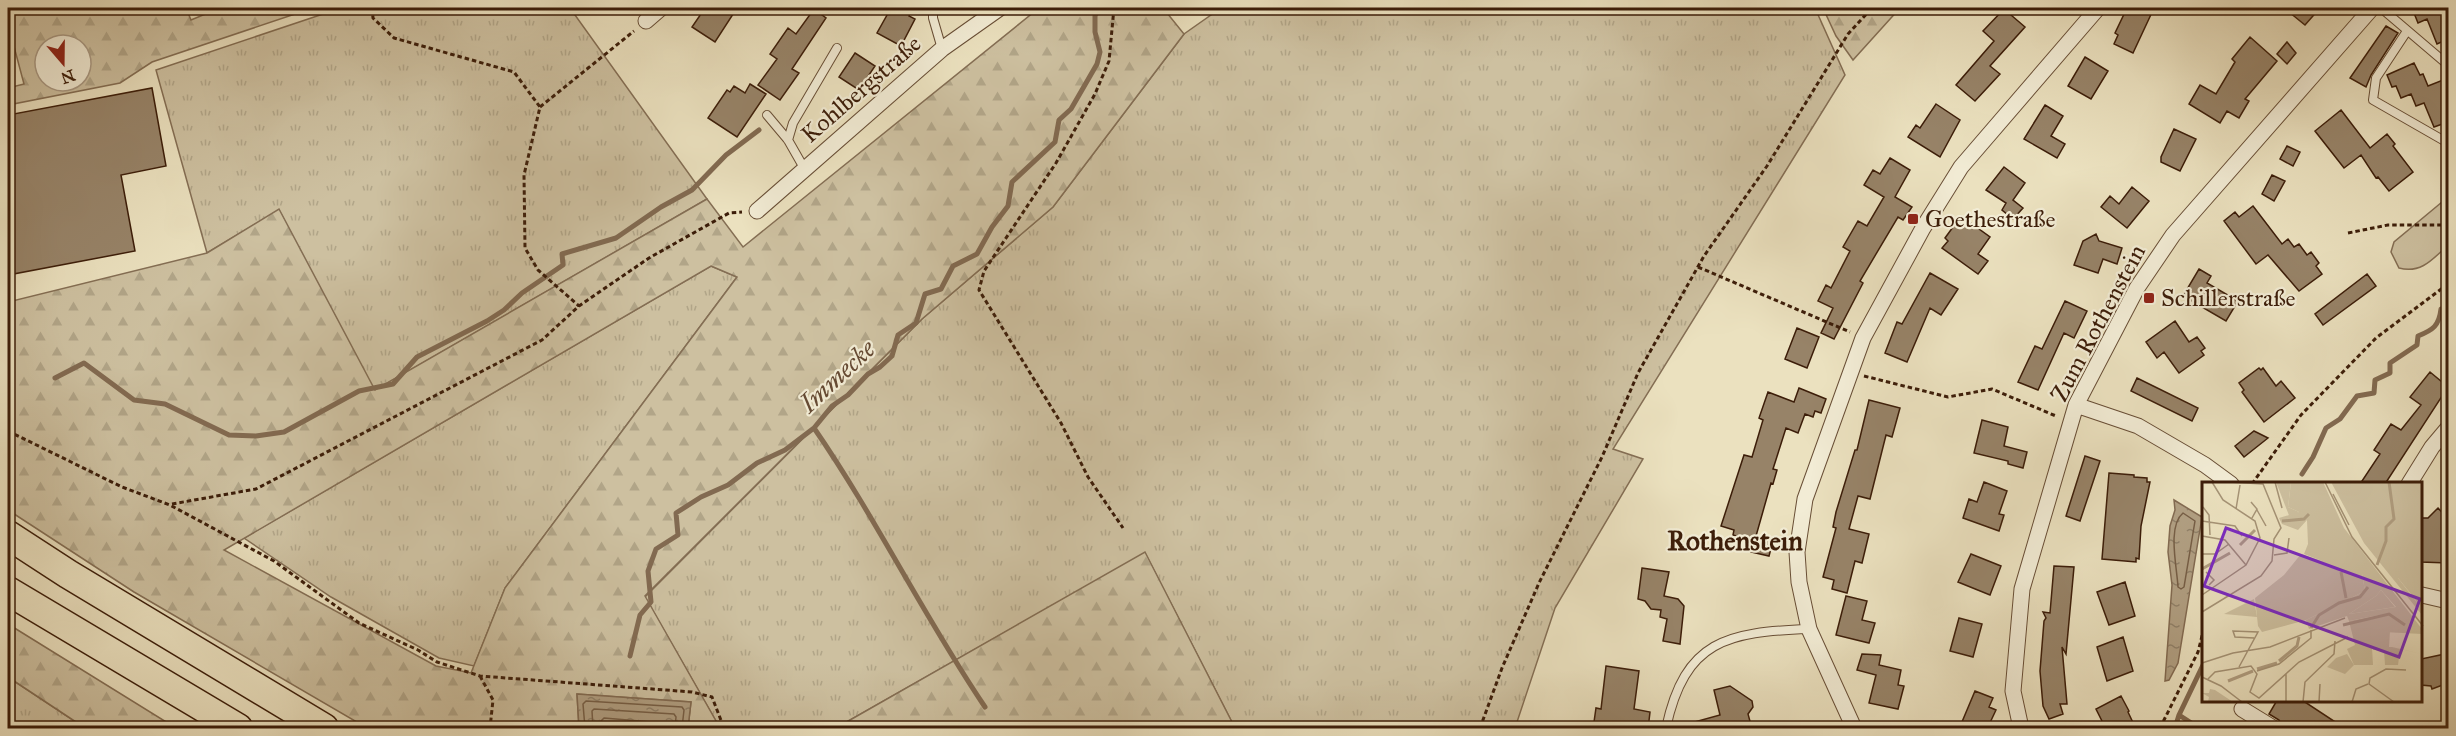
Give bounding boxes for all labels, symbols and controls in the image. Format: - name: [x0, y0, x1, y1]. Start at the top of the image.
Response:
- street label: Kohlbergstraße: [795, 29, 927, 149]
- north arrow: [33, 33, 93, 93]
- text: N: [58, 65, 78, 88]
- place label: Goethestraße: [1925, 204, 2055, 234]
- marker: Goethestraße: [1906, 212, 1920, 226]
- street label: Zum Rothenstein: [2044, 239, 2152, 407]
- place label: Schillerstraße: [2161, 283, 2296, 313]
- marker: Schillerstraße: [2142, 291, 2156, 305]
- water label: Immecke: [792, 332, 883, 420]
- inset map: [2202, 482, 2423, 703]
- district label: Rothenstein: [1667, 524, 1803, 557]

